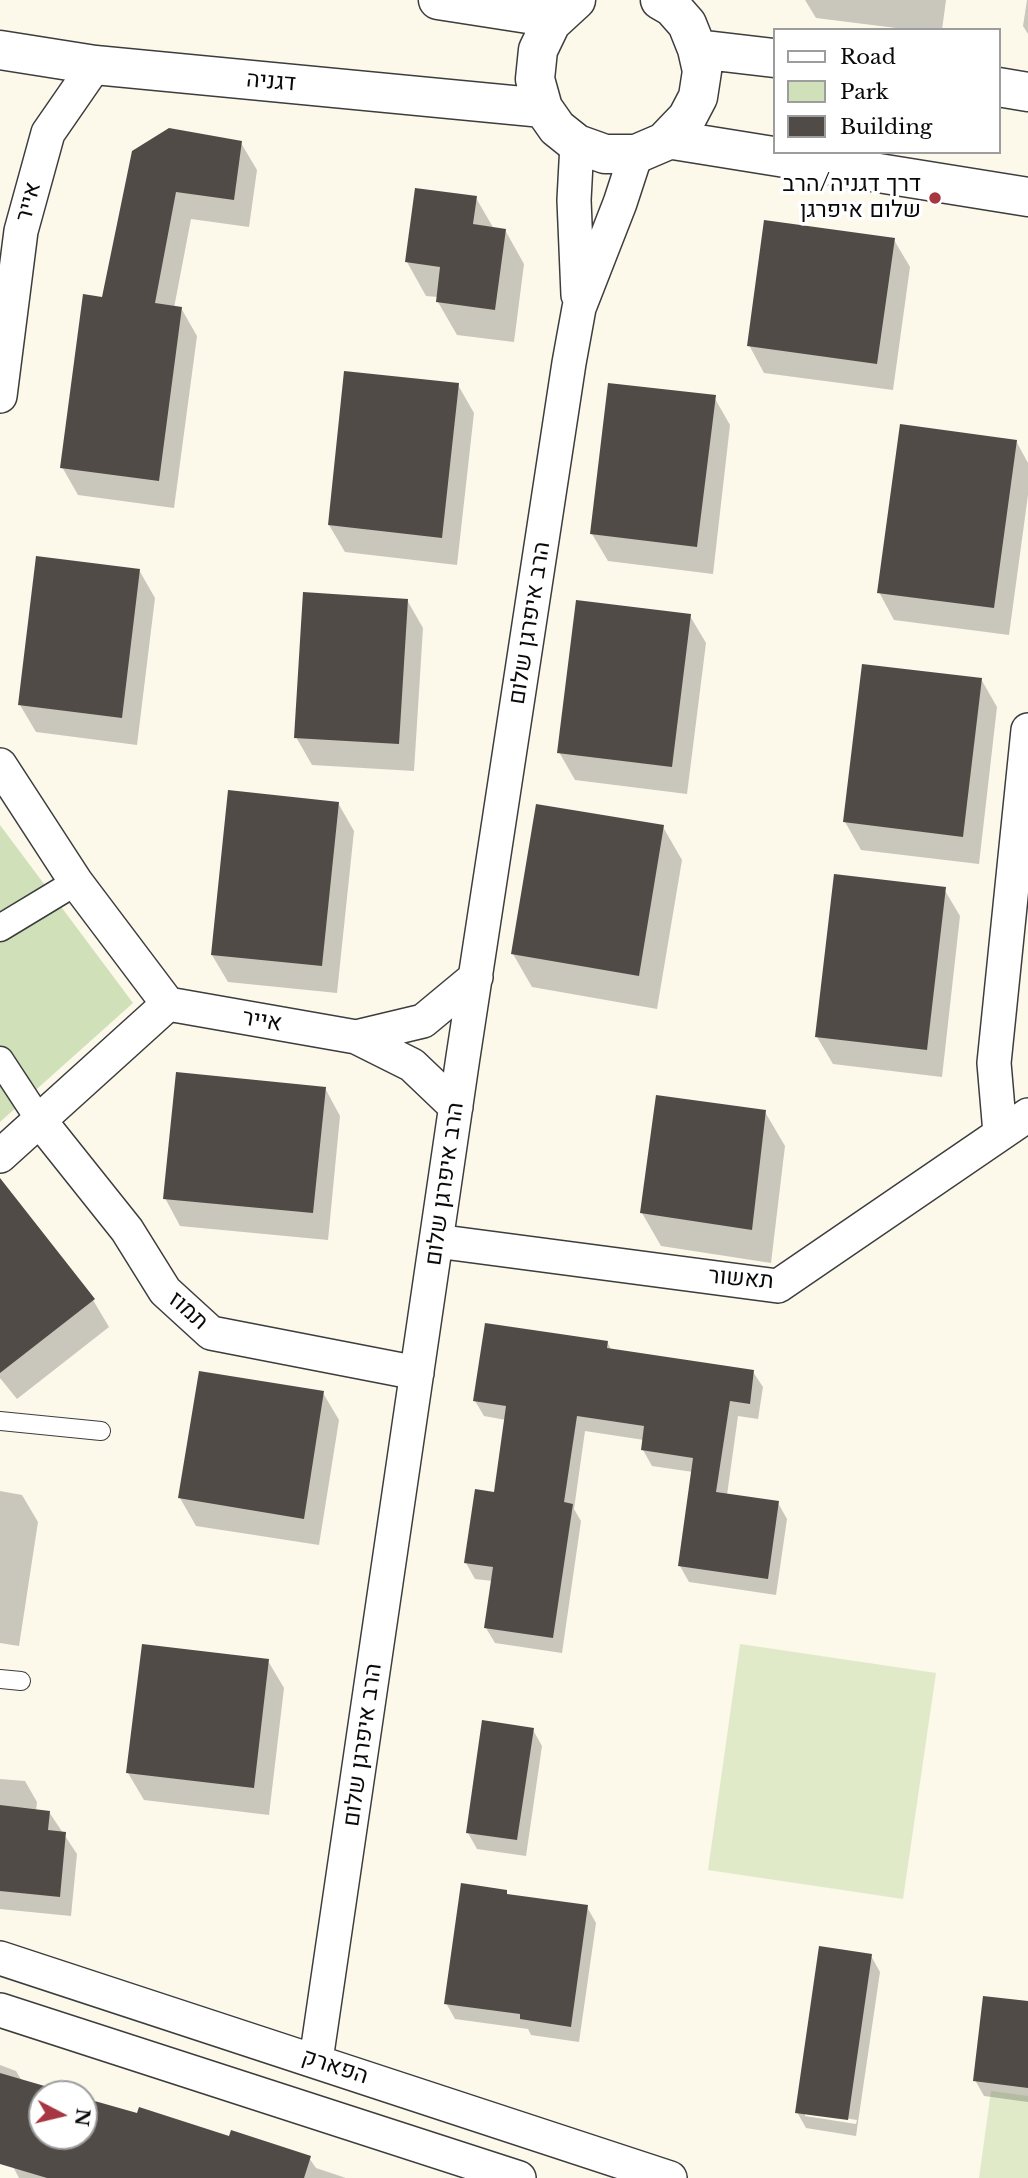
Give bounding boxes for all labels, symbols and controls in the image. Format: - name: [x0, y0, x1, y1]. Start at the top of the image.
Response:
- legend: [772, 28, 1000, 154]
- text: Road: [840, 44, 896, 70]
- street label: דגניה: [245, 66, 297, 98]
- text: Park: [840, 79, 889, 105]
- text: Building: [840, 114, 932, 140]
- place label: דרך דגניה/הרב שלום איפרגן: [783, 171, 921, 225]
- street label: אייר: [11, 179, 47, 225]
- marker: דרך דגניה/הרב שלום איפרגן: [927, 190, 943, 206]
- street label: הרב איפרגן שלום: [504, 540, 556, 706]
- street label: אייר: [240, 1004, 284, 1038]
- street label: הרב איפרגן שלום: [420, 1101, 470, 1267]
- street label: תאשור: [707, 1262, 775, 1296]
- street label: תמוז: [162, 1286, 214, 1336]
- street label: הרב איפרגן שלום: [338, 1662, 388, 1828]
- street label: הפארק: [298, 2043, 372, 2091]
- north arrow: [28, 2080, 98, 2150]
- text: N: [70, 2107, 95, 2128]

